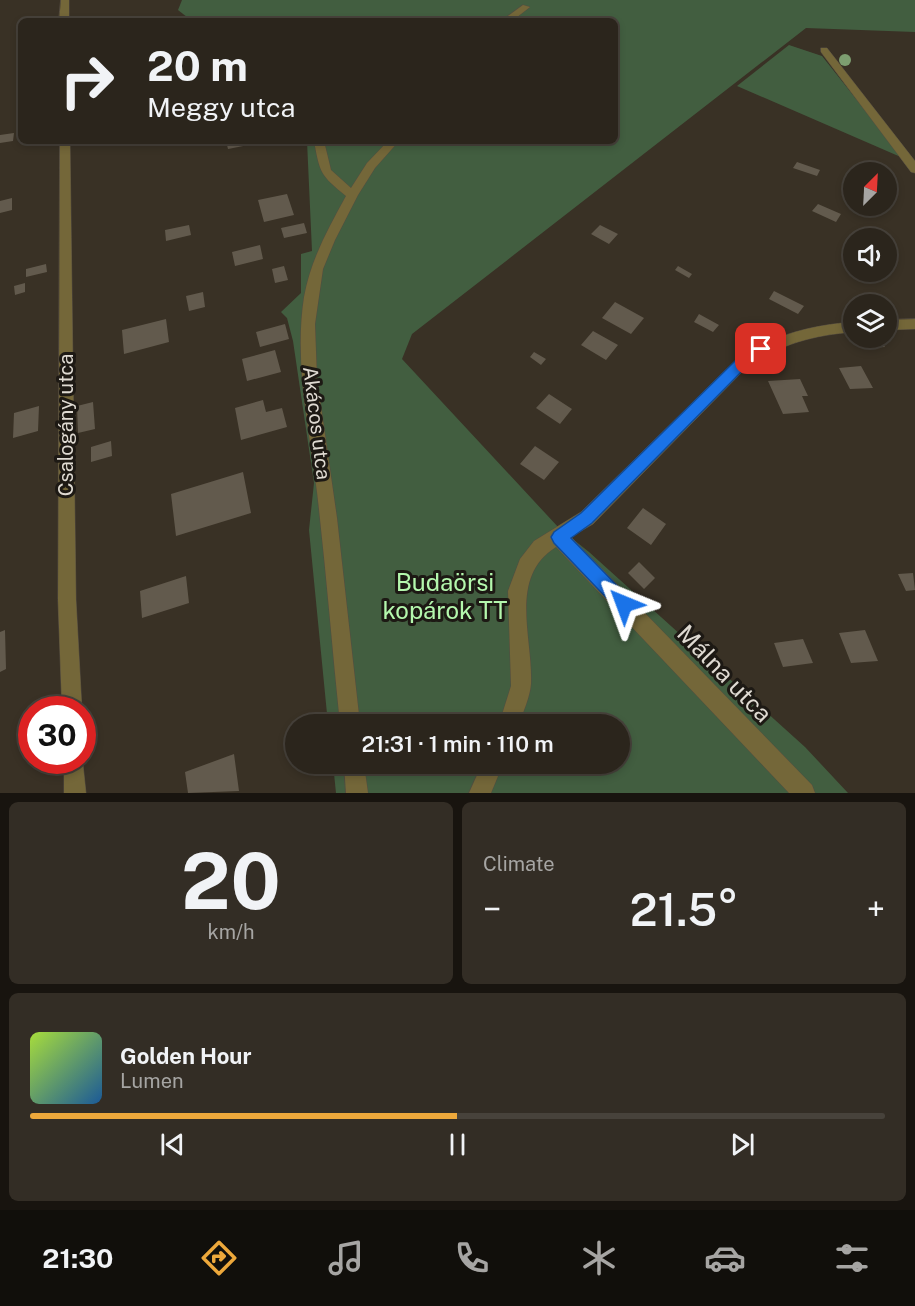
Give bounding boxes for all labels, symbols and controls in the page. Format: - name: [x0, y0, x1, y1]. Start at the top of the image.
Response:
- text: 20 m: [147, 41, 248, 90]
- icon: right: [48, 42, 126, 120]
- text: Meggy utca: [147, 91, 295, 123]
- north arrow: [843, 162, 897, 216]
- map controls: [843, 162, 897, 348]
- button: sound: [843, 228, 897, 282]
- button: layers: [843, 294, 897, 348]
- pin: [735, 323, 786, 374]
- icon: arrive: [744, 332, 777, 365]
- street label: Csalogány utca: [54, 354, 78, 496]
- street label: Akácos utca: [298, 365, 336, 481]
- park label: Budaörsi kopárok TT: [382, 568, 508, 624]
- position arrow: [592, 572, 656, 636]
- street label: Málna utca: [672, 619, 778, 727]
- speed limit sign: 30: [18, 696, 96, 774]
- text: 21:31 · 1 min · 110 m: [361, 731, 554, 757]
- text: 20: [181, 835, 281, 927]
- text: Climate: [483, 852, 555, 876]
- text: 21.5°: [630, 883, 738, 936]
- text: −: [483, 890, 501, 928]
- text: +: [867, 890, 885, 928]
- text: km/h: [207, 920, 255, 944]
- text: Golden Hour: [120, 1043, 251, 1069]
- text: Lumen: [120, 1069, 184, 1093]
- icon: previous: [156, 1128, 189, 1161]
- icon: pause: [441, 1128, 474, 1161]
- icon: next: [726, 1128, 759, 1161]
- icon: directions: [198, 1237, 240, 1279]
- icon: music: [325, 1237, 367, 1279]
- icon: phone: [451, 1237, 493, 1279]
- icon: climate: [578, 1237, 620, 1279]
- icon: car: [704, 1237, 746, 1279]
- icon: filters: [831, 1237, 873, 1279]
- text: 21:30: [42, 1242, 114, 1274]

